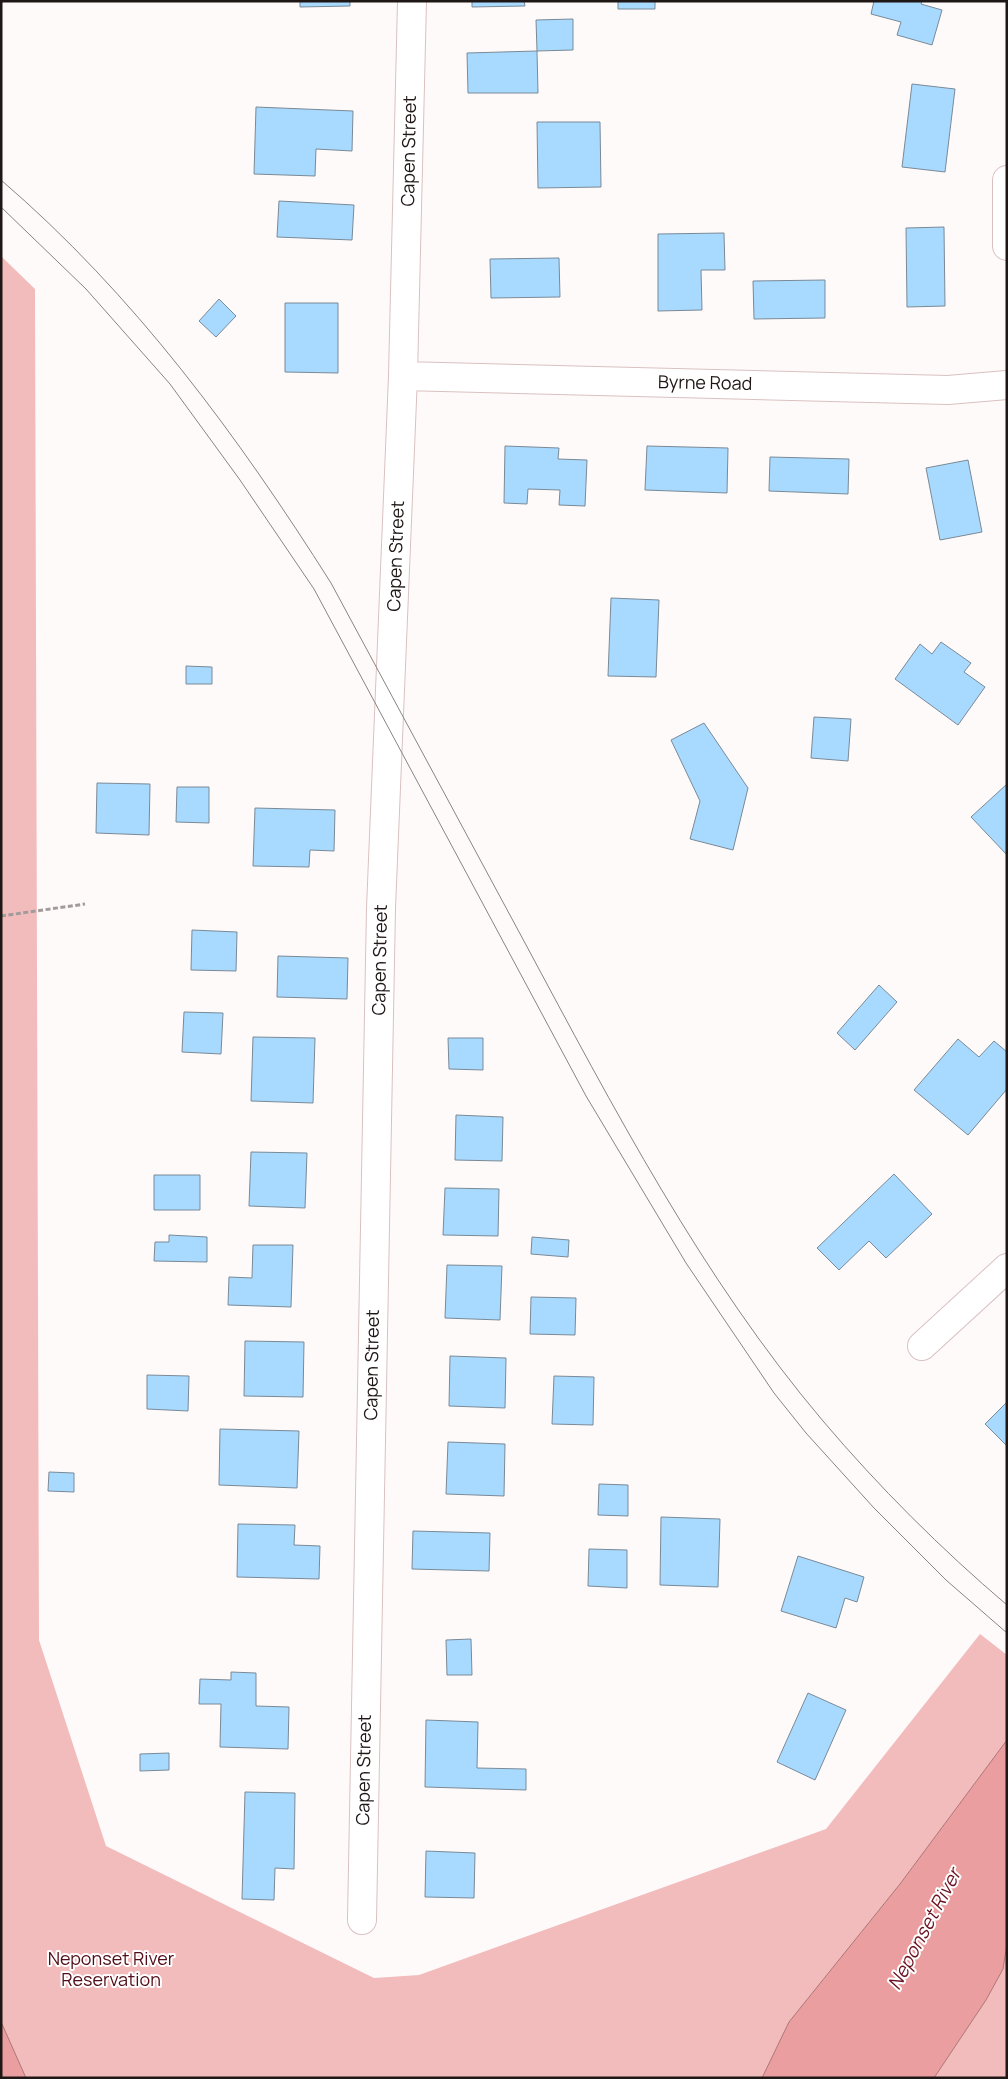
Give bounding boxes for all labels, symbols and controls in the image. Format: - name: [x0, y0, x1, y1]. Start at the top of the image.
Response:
- street label: Capen Street: [395, 95, 421, 207]
- street label: Byrne Road: [658, 369, 752, 395]
- street label: Capen Street: [381, 500, 409, 612]
- street label: Capen Street: [366, 904, 392, 1016]
- street label: Capen Street: [358, 1309, 384, 1421]
- street label: Capen Street: [350, 1714, 376, 1826]
- water label: Neponset River: [881, 1862, 968, 1994]
- park label: Neponset River Reservation: [48, 1946, 175, 1991]

